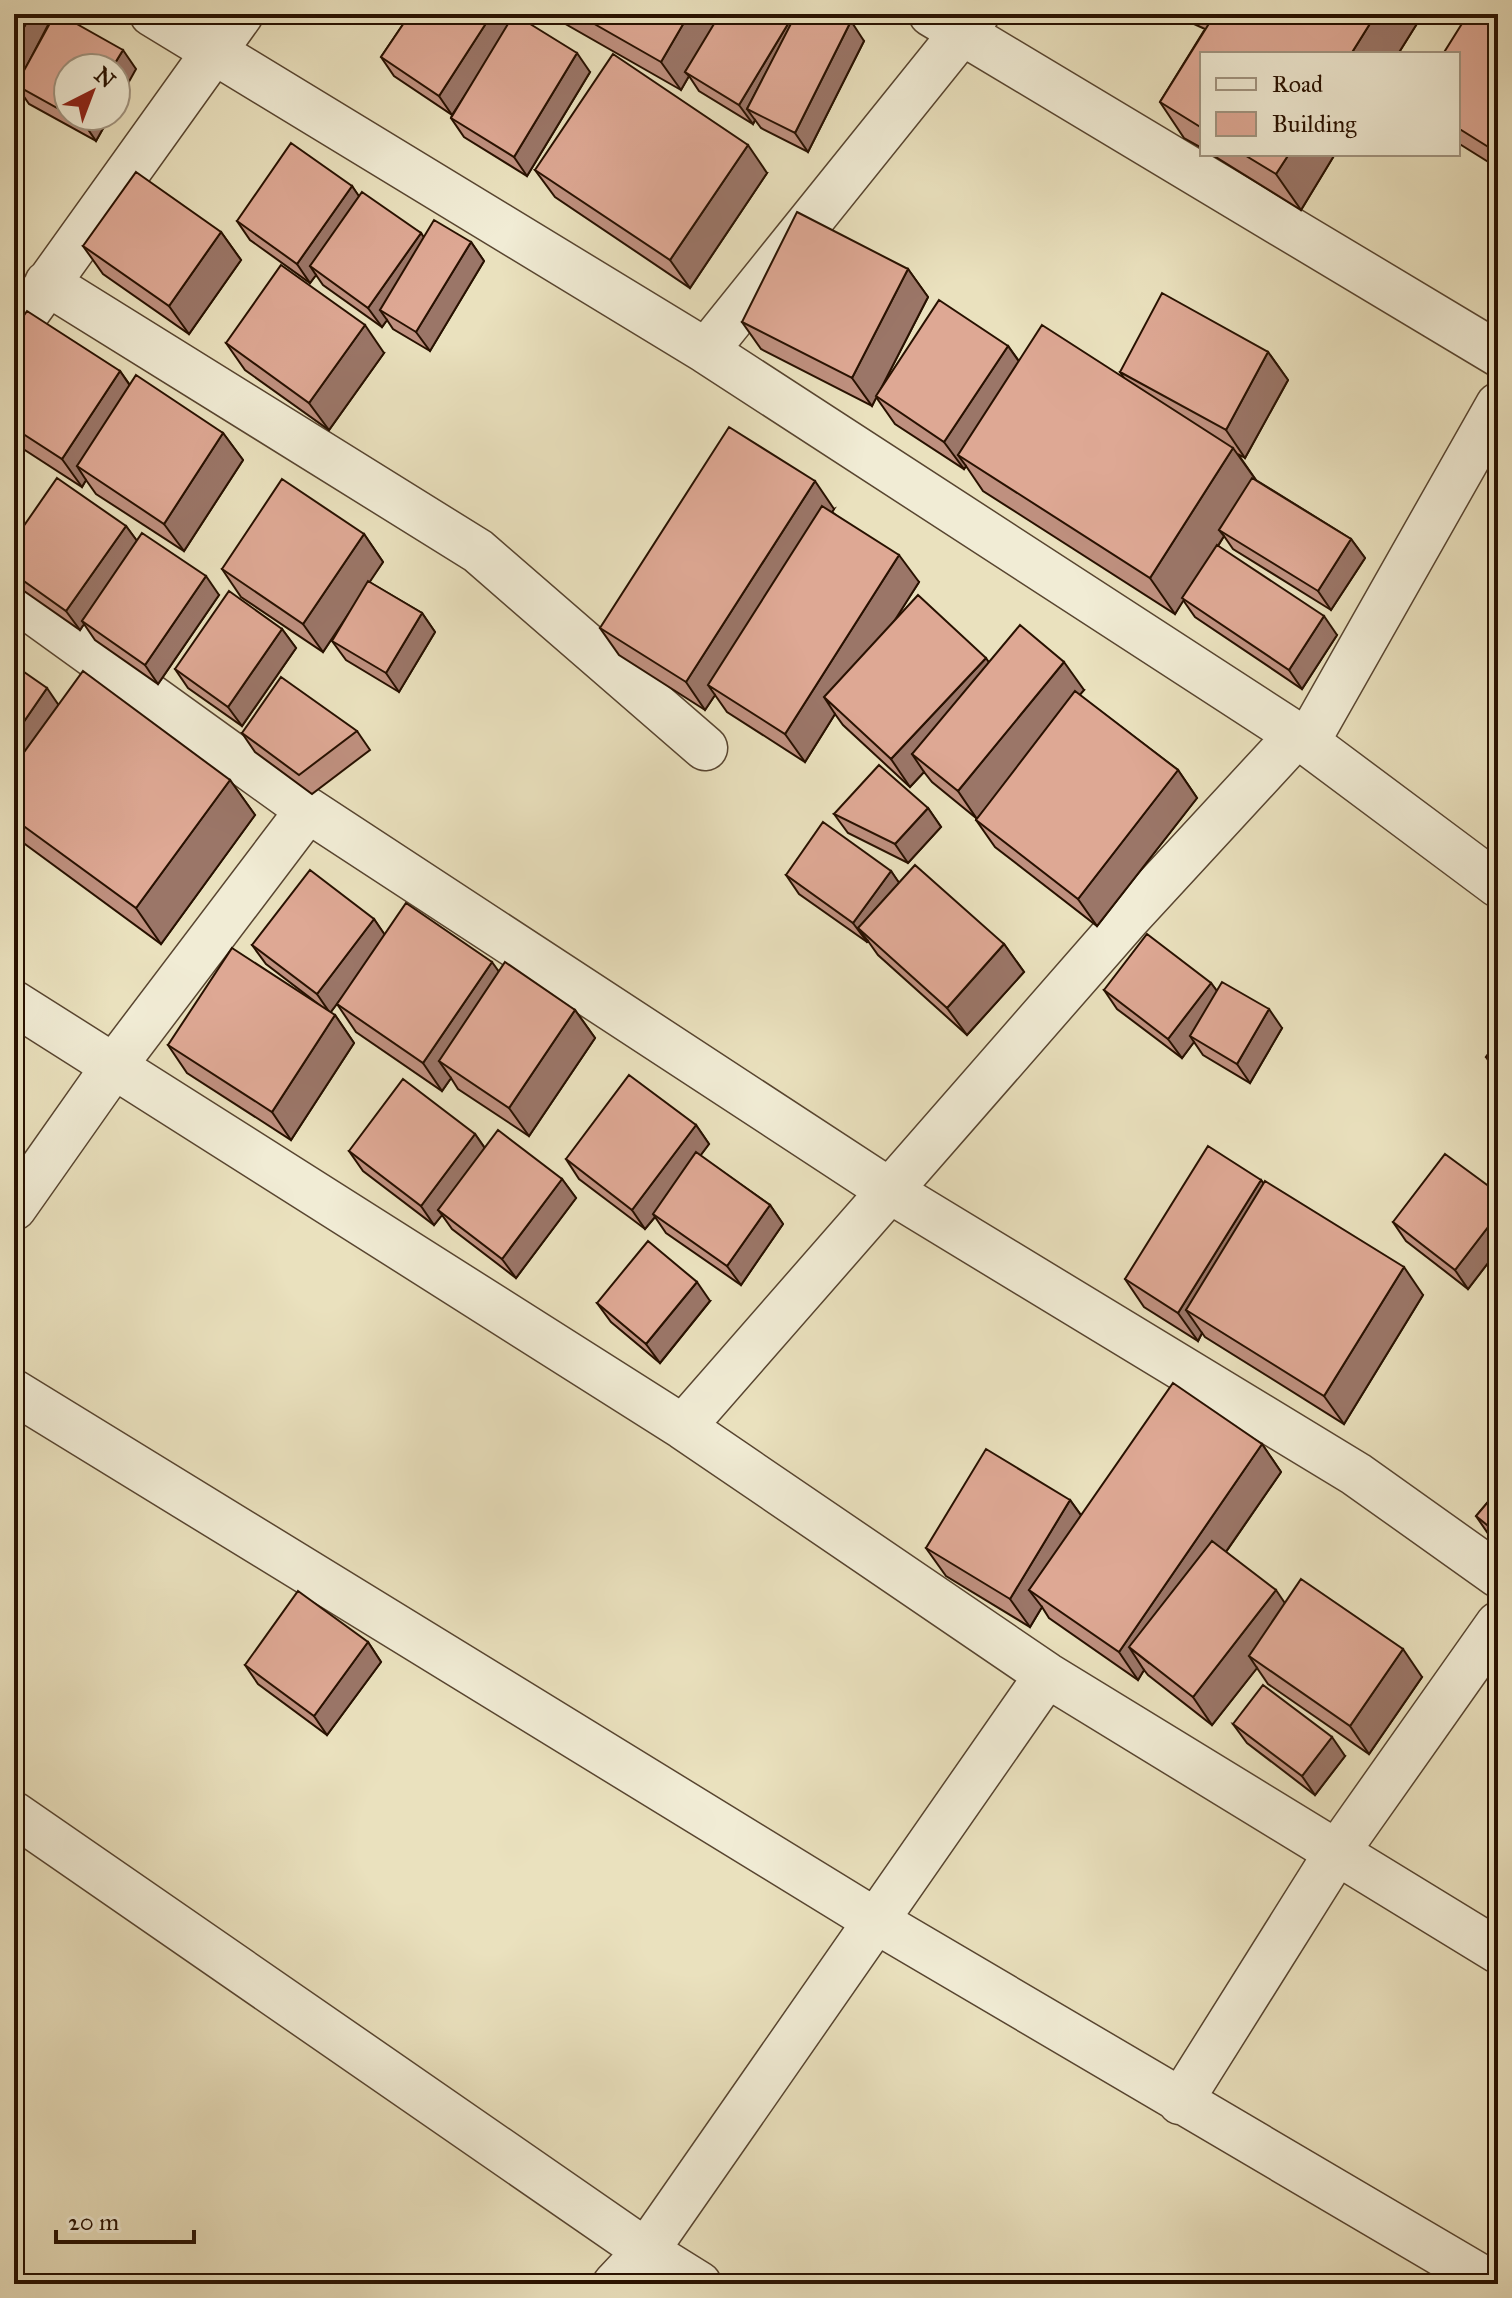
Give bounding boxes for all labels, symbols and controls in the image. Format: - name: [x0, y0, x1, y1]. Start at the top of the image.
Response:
- north arrow: [52, 52, 132, 132]
- legend: [1200, 52, 1460, 156]
- text: N: [89, 61, 121, 94]
- text: Road: [1272, 69, 1323, 99]
- text: Building: [1272, 109, 1357, 139]
- scale bar: [56, 2194, 194, 2244]
- text: 20 m: [68, 2207, 119, 2237]

